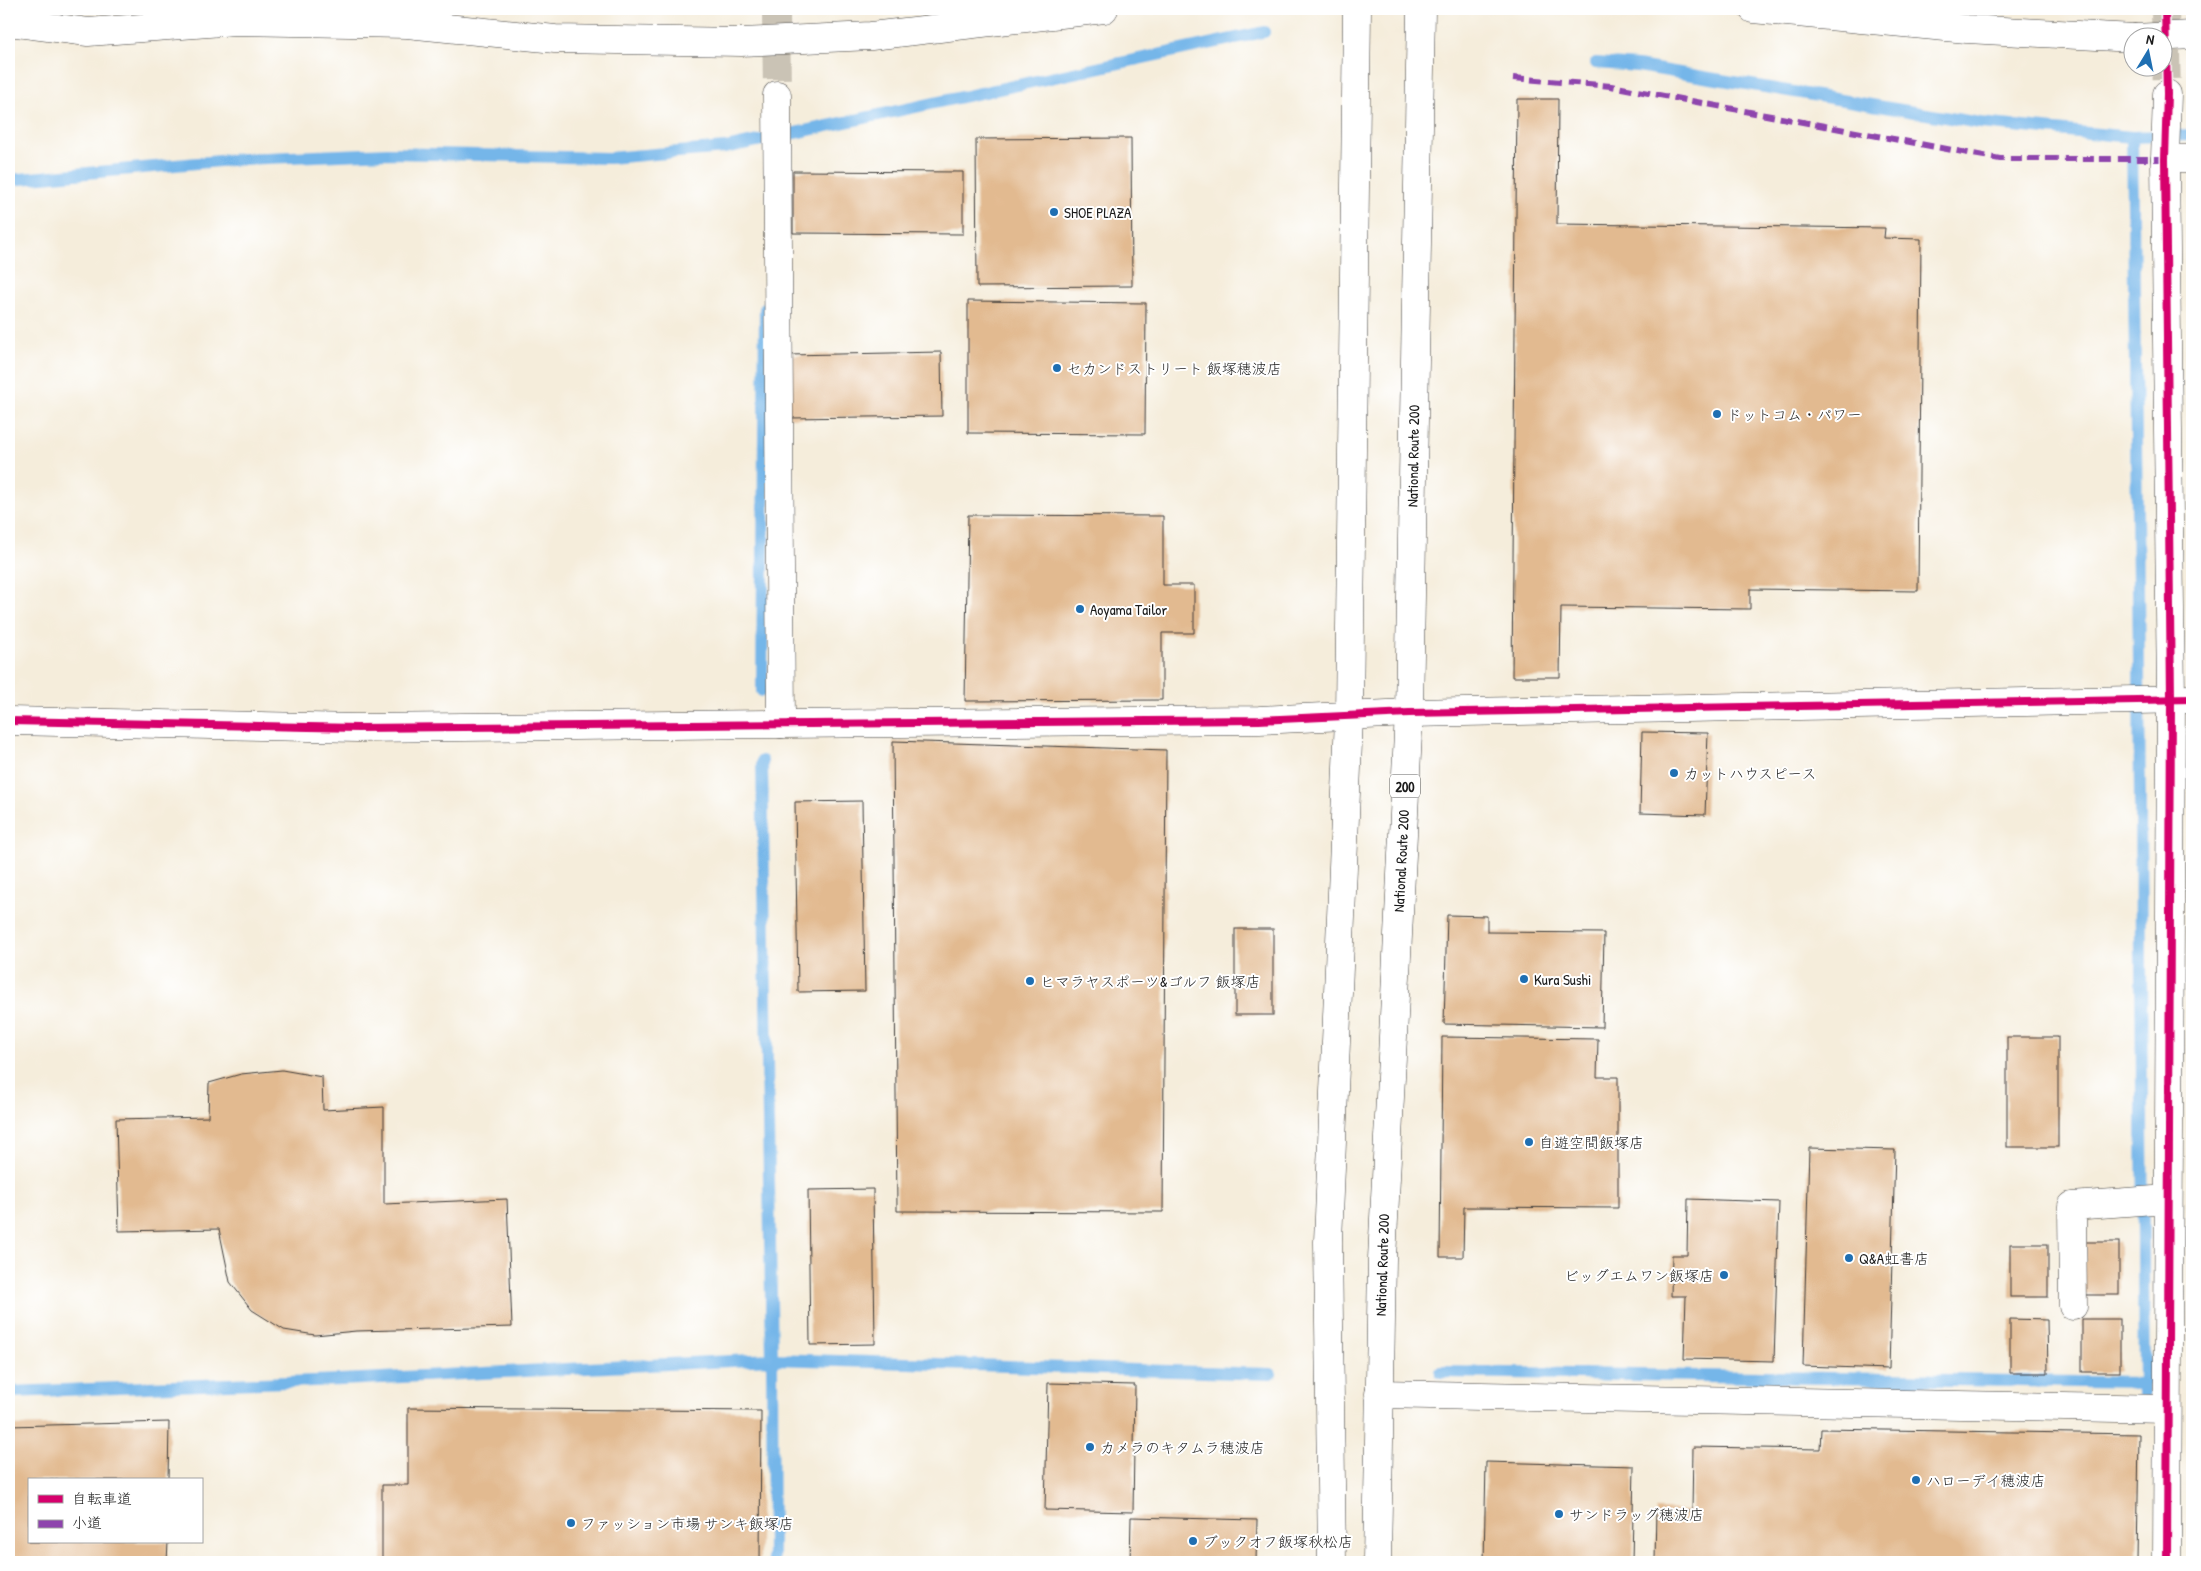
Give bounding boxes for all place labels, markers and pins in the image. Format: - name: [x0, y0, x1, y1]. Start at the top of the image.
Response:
- place label: SHOE PLAZA: [1064, 202, 1132, 223]
- marker: SHOE PLAZA: [1048, 206, 1060, 218]
- place label: セカンドストリート 飯塚穂波店: [1067, 358, 1282, 379]
- marker: セカンドストリート 飯塚穂波店: [1051, 362, 1063, 374]
- place label: ドットコム・パワー: [1727, 404, 1862, 425]
- marker: ドットコム・パワー: [1711, 408, 1723, 420]
- place label: Aoyama Tailor: [1090, 599, 1167, 620]
- marker: Aoyama Tailor: [1074, 603, 1086, 615]
- place label: カットハウスピース: [1684, 763, 1816, 784]
- marker: カットハウスピース: [1668, 767, 1680, 779]
- place label: Kura Sushi: [1534, 969, 1591, 990]
- place label: ヒマラヤスポーツ&ゴルフ 飯塚店: [1040, 971, 1261, 992]
- marker: Kura Sushi: [1518, 973, 1530, 985]
- marker: ヒマラヤスポーツ&ゴルフ 飯塚店: [1024, 975, 1036, 987]
- place label: 自遊空間飯塚店: [1539, 1132, 1644, 1153]
- marker: 自遊空間飯塚店: [1523, 1136, 1535, 1148]
- place label: Q&A虹書店: [1859, 1248, 1929, 1269]
- marker: Q&A虹書店: [1843, 1252, 1855, 1264]
- place label: ビッグエムワン飯塚店: [1564, 1265, 1714, 1286]
- marker: ビッグエムワン飯塚店: [1718, 1269, 1730, 1281]
- place label: カメラのキタムラ穂波店: [1100, 1437, 1265, 1458]
- marker: カメラのキタムラ穂波店: [1084, 1441, 1096, 1453]
- place label: ハローデイ穂波店: [1926, 1470, 2045, 1491]
- marker: ハローデイ穂波店: [1910, 1474, 1922, 1486]
- place label: サンドラッグ穂波店: [1569, 1504, 1704, 1525]
- marker: サンドラッグ穂波店: [1553, 1508, 1565, 1520]
- place label: ファッション市場 サンキ飯塚店: [581, 1513, 794, 1534]
- marker: ファッション市場 サンキ飯塚店: [565, 1517, 577, 1529]
- place label: ブックオフ飯塚秋松店: [1203, 1531, 1353, 1552]
- marker: ブックオフ飯塚秋松店: [1187, 1535, 1199, 1547]

